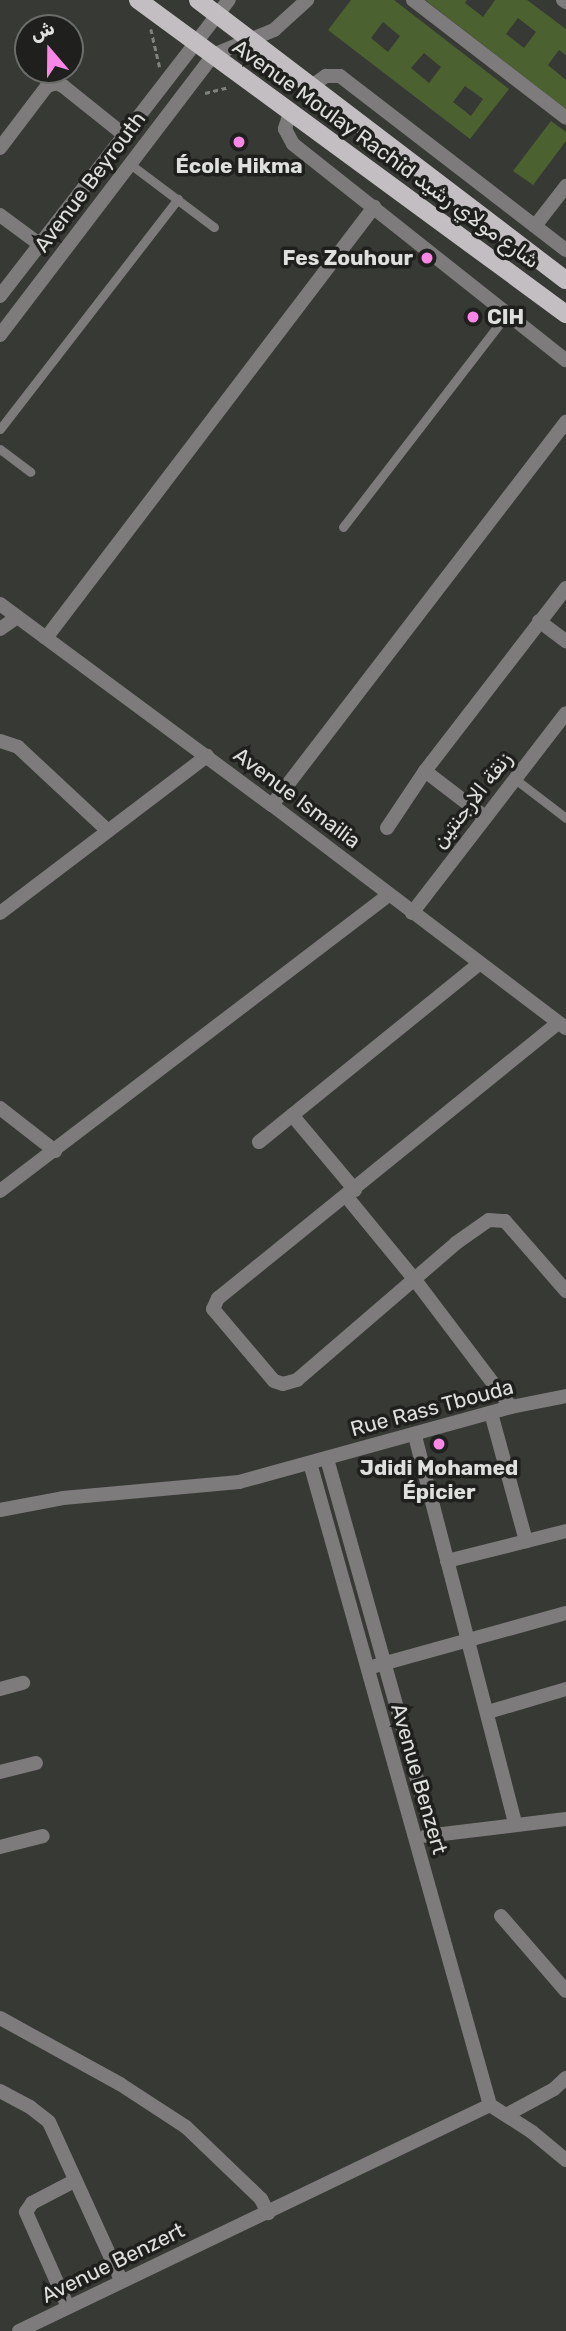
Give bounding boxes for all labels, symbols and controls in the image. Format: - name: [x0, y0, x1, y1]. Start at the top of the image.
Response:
- north arrow: [14, 14, 84, 84]
- text: ش: [27, 16, 58, 46]
- street label: Avenue Moulay Rachid شارع مولاي رشيد: [227, 34, 545, 274]
- street label: Avenue Beyrouth: [29, 107, 151, 257]
- marker: École Hikma: [231, 134, 247, 150]
- place label: École Hikma: [175, 153, 303, 179]
- place label: Fes Zouhour: [282, 245, 413, 271]
- marker: Fes Zouhour: [419, 250, 435, 266]
- place label: CIH: [487, 304, 524, 330]
- marker: CIH: [465, 309, 481, 325]
- street label: Avenue Ismailia: [229, 742, 365, 854]
- street label: زنقة الارجنتين: [427, 747, 517, 853]
- street label: Rue Rass Tbouda: [347, 1374, 517, 1442]
- marker: Jdidi Mohamed Épicier: [431, 1436, 447, 1452]
- place label: Jdidi Mohamed Épicier: [360, 1455, 518, 1505]
- street label: Avenue Benzert: [385, 1701, 453, 1857]
- street label: Avenue Benzert: [37, 2218, 189, 2308]

